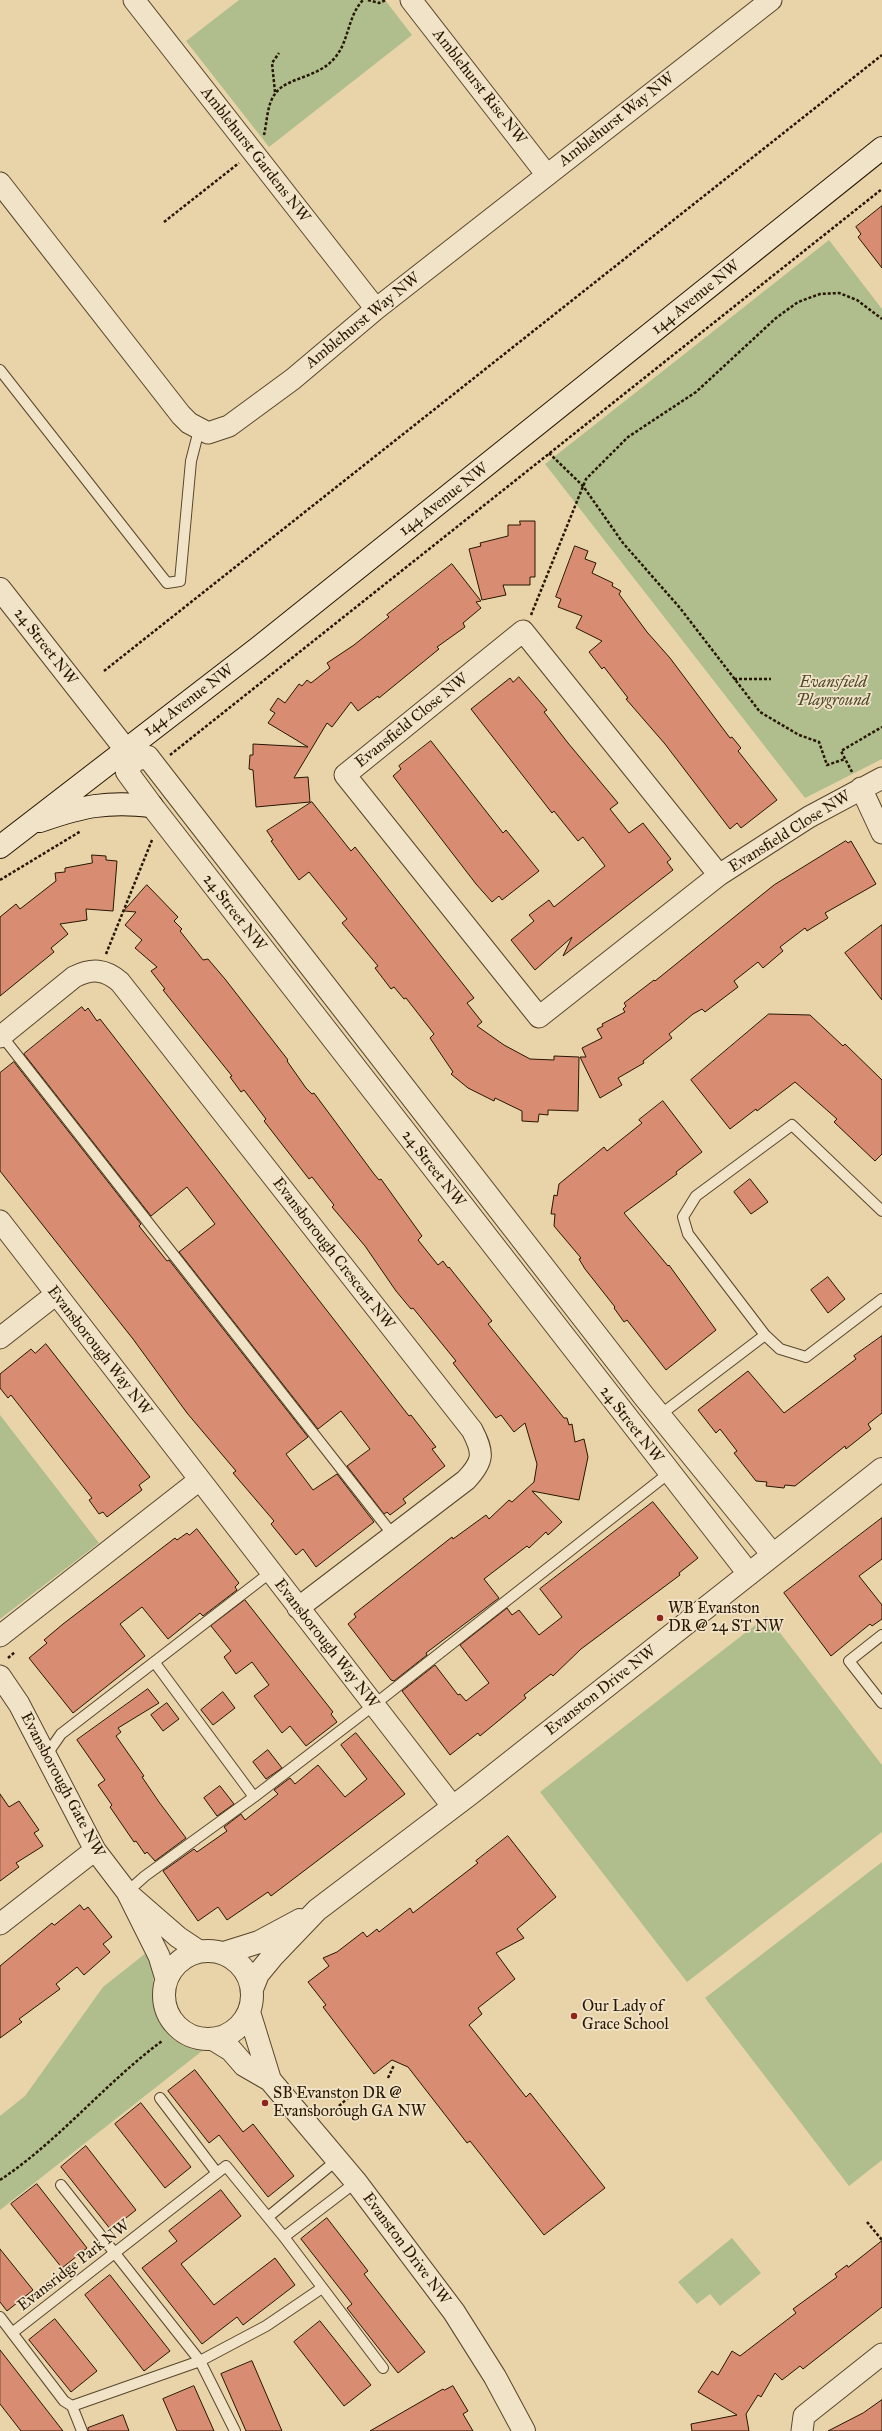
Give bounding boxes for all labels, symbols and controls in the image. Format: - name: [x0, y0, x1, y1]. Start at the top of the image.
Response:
- street label: Amblehurst Rise NW: [428, 25, 530, 149]
- street label: Amblehurst Way NW: [555, 69, 679, 171]
- street label: Amblehurst Gardens NW: [196, 83, 314, 227]
- street label: 144 Avenue NW: [648, 257, 744, 339]
- street label: Amblehurst Way NW: [302, 269, 424, 373]
- street label: 144 Avenue NW: [396, 459, 492, 541]
- street label: 24 Street NW: [9, 605, 81, 689]
- street label: 144 Avenue NW: [140, 661, 238, 741]
- street label: Evansfield Close NW: [352, 670, 472, 772]
- park label: Evansfield Playground: [796, 673, 870, 711]
- street label: Evansfield Close NW: [726, 787, 854, 877]
- street label: 24 Street NW: [198, 871, 270, 955]
- street label: 24 Street NW: [397, 1127, 469, 1211]
- street label: Evansborough Crescent NW: [268, 1174, 398, 1334]
- street label: Evansborough Way NW: [42, 1282, 156, 1420]
- street label: 24 Street NW: [595, 1383, 667, 1467]
- street label: Evansborough Way NW: [269, 1575, 383, 1713]
- place label: WB Evanston DR @ 24 ST NW: [668, 1599, 784, 1637]
- marker: WB Evanston DR @ 24 ST NW: [655, 1613, 665, 1623]
- street label: Evanston Drive NW: [542, 1642, 660, 1740]
- street label: Evansborough Gate NW: [16, 1709, 108, 1861]
- place label: Our Lady of Grace School: [582, 1997, 669, 2035]
- marker: Our Lady of Grace School: [569, 2011, 579, 2021]
- place label: SB Evanston DR @ Evansborough GA NW: [273, 2084, 426, 2122]
- marker: SB Evanston DR @ Evansborough GA NW: [260, 2098, 270, 2108]
- street label: Evanston Drive NW: [358, 2189, 454, 2309]
- street label: Evansridge Park NW: [14, 2216, 134, 2316]

